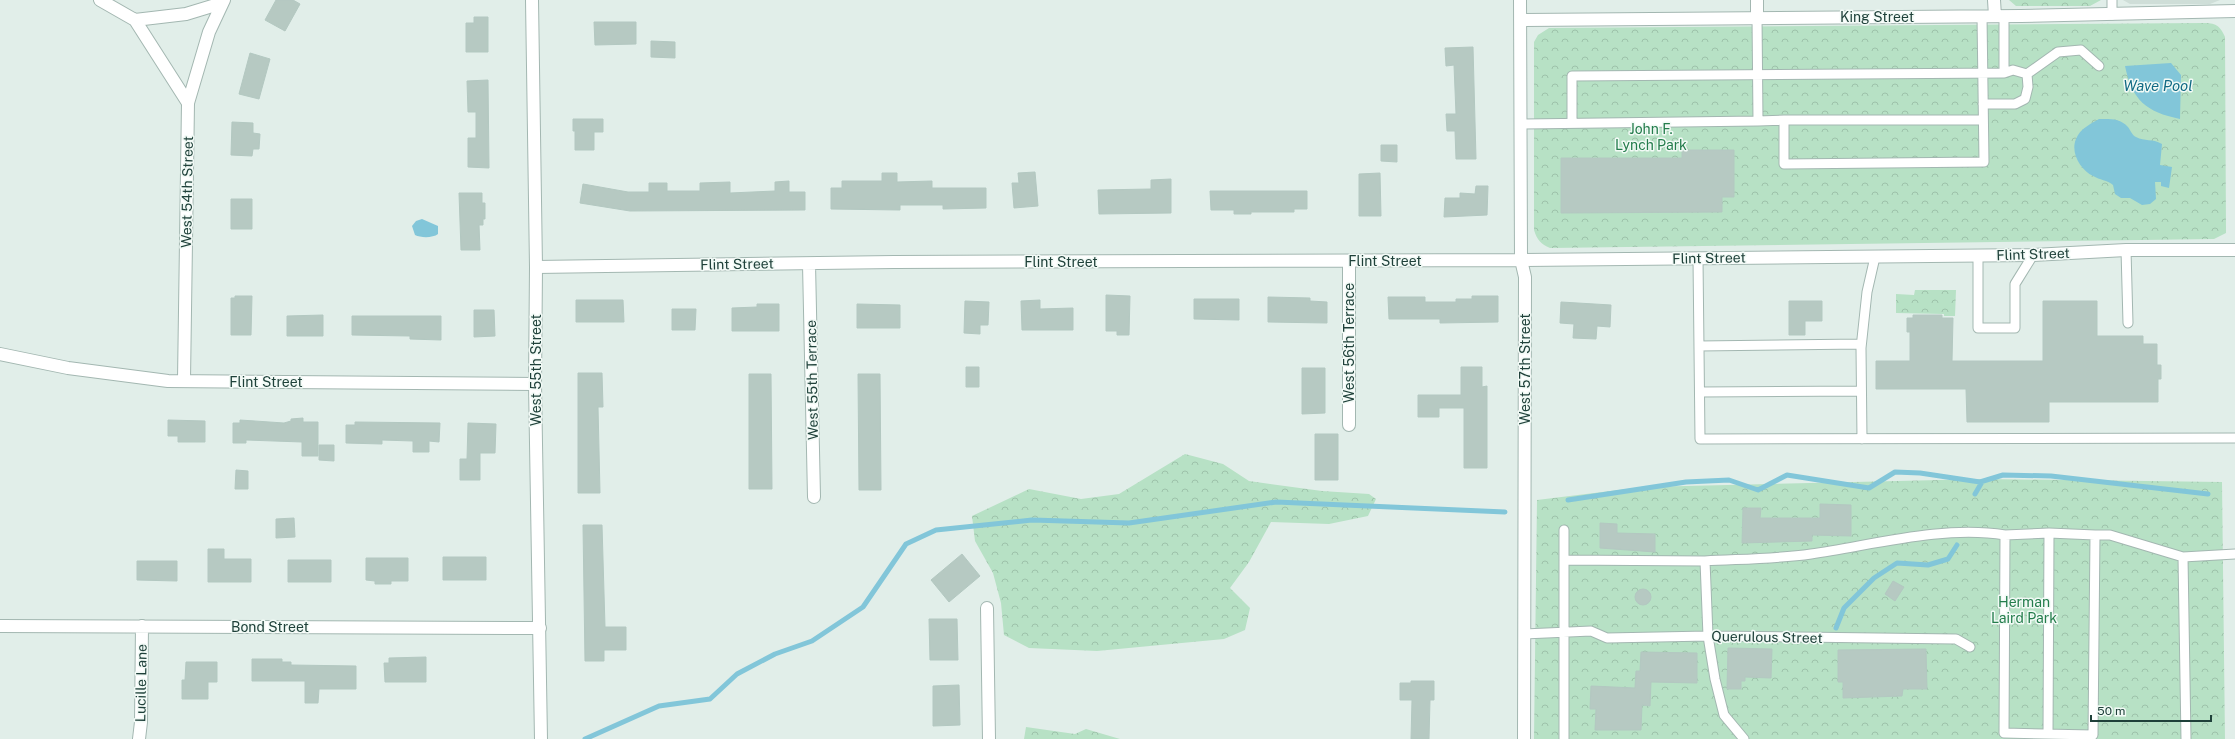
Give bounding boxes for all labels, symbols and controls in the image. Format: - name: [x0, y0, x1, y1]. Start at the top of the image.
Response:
- street label: King Street: [1840, 9, 1914, 25]
- water label: Wave Pool: [2123, 77, 2193, 94]
- park label: John F. Lynch Park: [1615, 121, 1687, 153]
- street label: West 54th Street: [178, 136, 196, 248]
- street label: Flint Street: [1996, 245, 2070, 263]
- street label: Flint Street: [1672, 249, 1746, 267]
- street label: Flint Street: [1348, 253, 1422, 269]
- street label: Flint Street: [1024, 254, 1098, 270]
- street label: Flint Street: [700, 255, 774, 273]
- street label: West 56th Terrace: [1341, 283, 1357, 403]
- street label: West 57th Street: [1517, 313, 1533, 425]
- street label: West 55th Street: [528, 314, 544, 426]
- street label: West 55th Terrace: [803, 320, 821, 440]
- street label: Flint Street: [229, 374, 303, 390]
- park label: Herman Laird Park: [1991, 594, 2057, 626]
- street label: Bond Street: [231, 619, 309, 635]
- street label: Querulous Street: [1711, 628, 1823, 646]
- street label: Lucille Lane: [132, 644, 150, 722]
- scale bar: [2091, 697, 2211, 723]
- text: 50 m: [2097, 704, 2125, 718]

